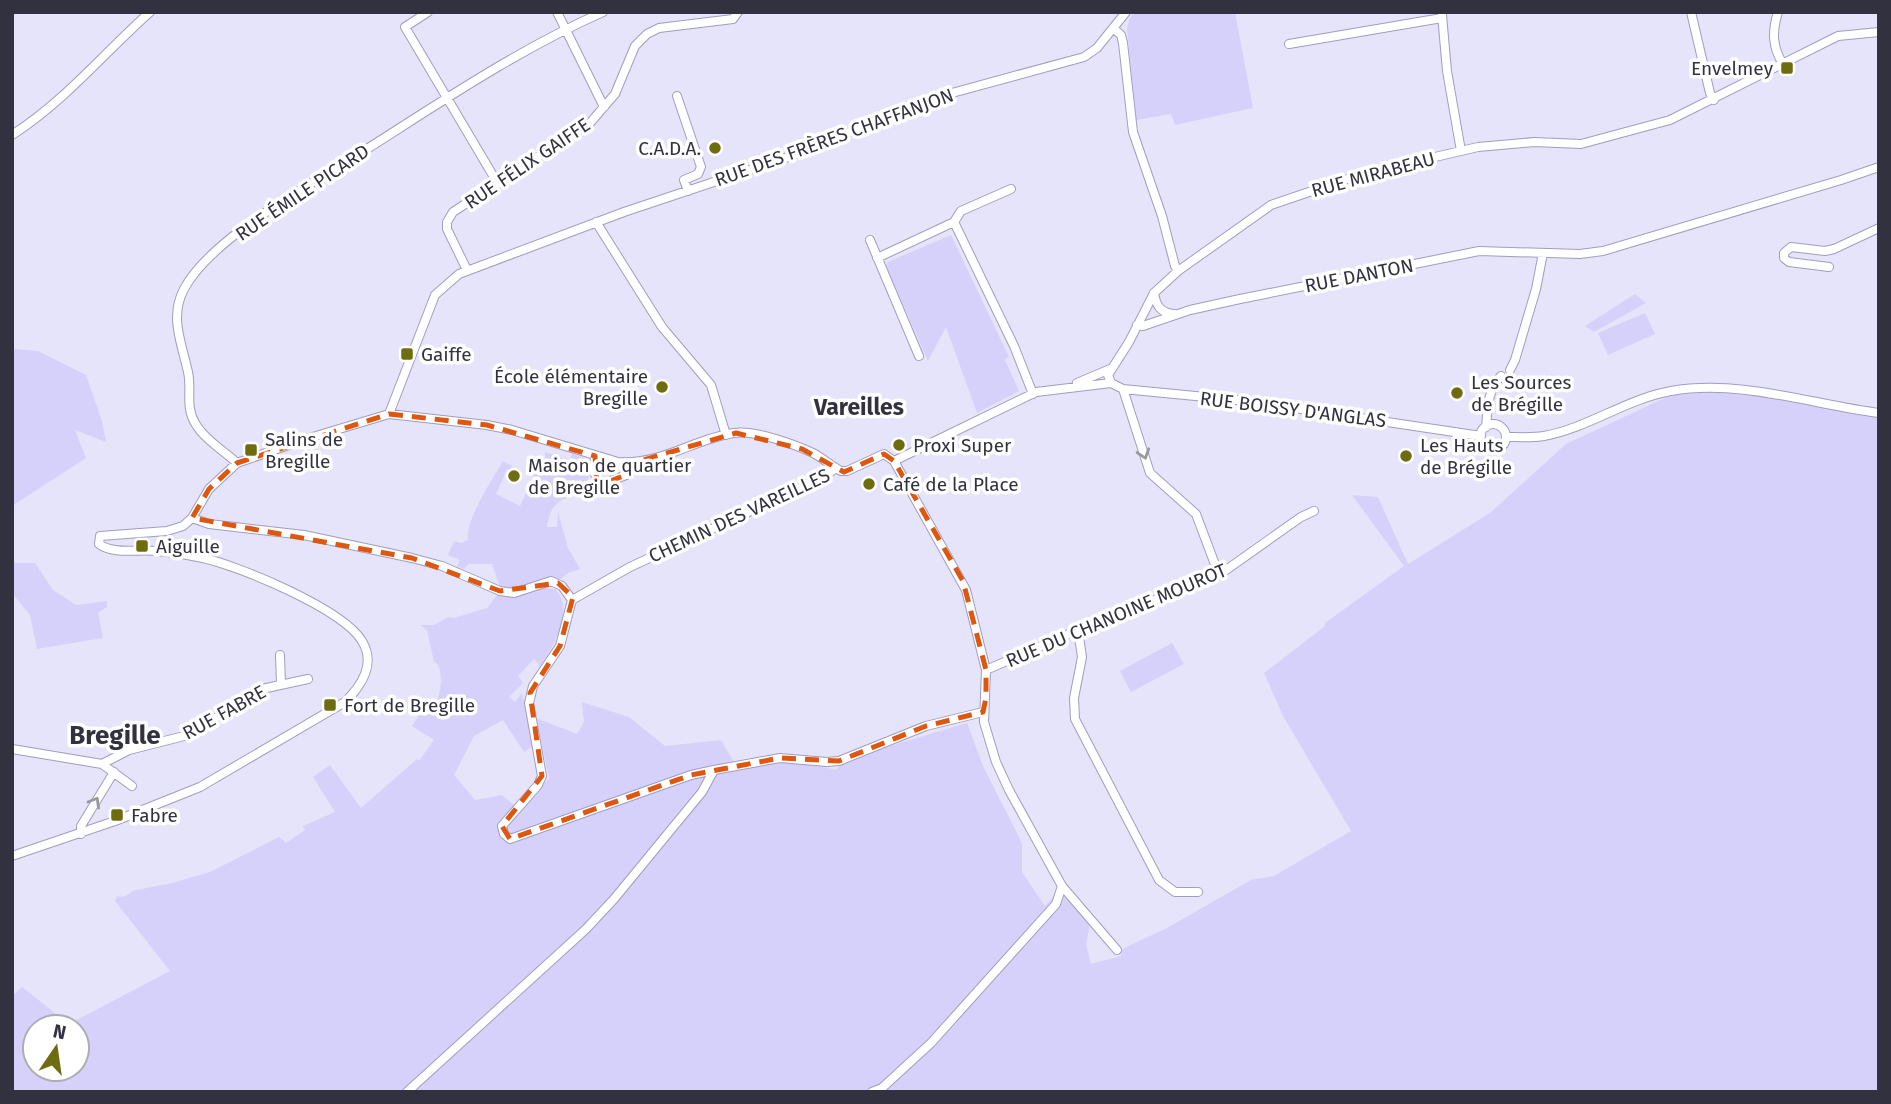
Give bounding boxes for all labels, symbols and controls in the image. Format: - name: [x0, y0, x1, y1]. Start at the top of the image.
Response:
- place label: Envelmey: [1691, 57, 1774, 80]
- marker: Envelmey: [1779, 60, 1795, 76]
- street label: RUE DES FRÈRES CHAFFANJON: [712, 83, 957, 191]
- street label: RUE FÉLIX GAIFFE: [460, 113, 594, 214]
- place label: C.A.D.A.: [638, 137, 701, 160]
- street label: RUE ÉMILE PICARD: [231, 139, 373, 246]
- marker: C.A.D.A.: [707, 140, 723, 156]
- street label: RUE MIRABEAU: [1309, 147, 1437, 202]
- street label: RUE DANTON: [1303, 254, 1415, 297]
- place label: Gaiffe: [421, 343, 472, 366]
- marker: Gaiffe: [399, 346, 415, 362]
- place label: École élémentaire Bregille: [494, 365, 648, 410]
- place label: Les Sources de Brégille: [1471, 371, 1572, 416]
- marker: École élémentaire Bregille: [654, 379, 670, 395]
- marker: Les Sources de Brégille: [1449, 385, 1465, 401]
- street label: RUE BOISSY D'ANGLAS: [1199, 387, 1387, 432]
- district label: Vareilles: [813, 393, 904, 421]
- place label: Salins de Bregille: [265, 428, 343, 473]
- place label: Proxi Super: [913, 434, 1012, 457]
- place label: Les Hauts de Brégille: [1420, 434, 1512, 479]
- marker: Proxi Super: [891, 437, 907, 453]
- marker: Salins de Bregille: [243, 442, 259, 458]
- one-way arrow: [1136, 447, 1150, 460]
- marker: Les Hauts de Brégille: [1398, 448, 1414, 464]
- place label: Maison de quartier de Bregille: [528, 454, 692, 499]
- street label: CHEMIN DES VAREILLES: [645, 463, 834, 568]
- marker: Maison de quartier de Bregille: [506, 468, 522, 484]
- place label: Café de la Place: [883, 473, 1019, 496]
- marker: Café de la Place: [861, 476, 877, 492]
- place label: Aiguille: [156, 535, 220, 558]
- marker: Aiguille: [134, 538, 150, 554]
- street label: RUE DU CHANOINE MOUROT: [1002, 558, 1230, 672]
- street label: RUE FABRE: [179, 680, 270, 745]
- place label: Fort de Bregille: [344, 694, 475, 717]
- marker: Fort de Bregille: [322, 697, 338, 713]
- district label: Bregille: [69, 720, 161, 751]
- one-way arrow: [87, 796, 100, 809]
- place label: Fabre: [131, 804, 178, 827]
- marker: Fabre: [109, 807, 125, 823]
- north arrow: [21, 1013, 91, 1083]
- text: N: [51, 1019, 68, 1045]

